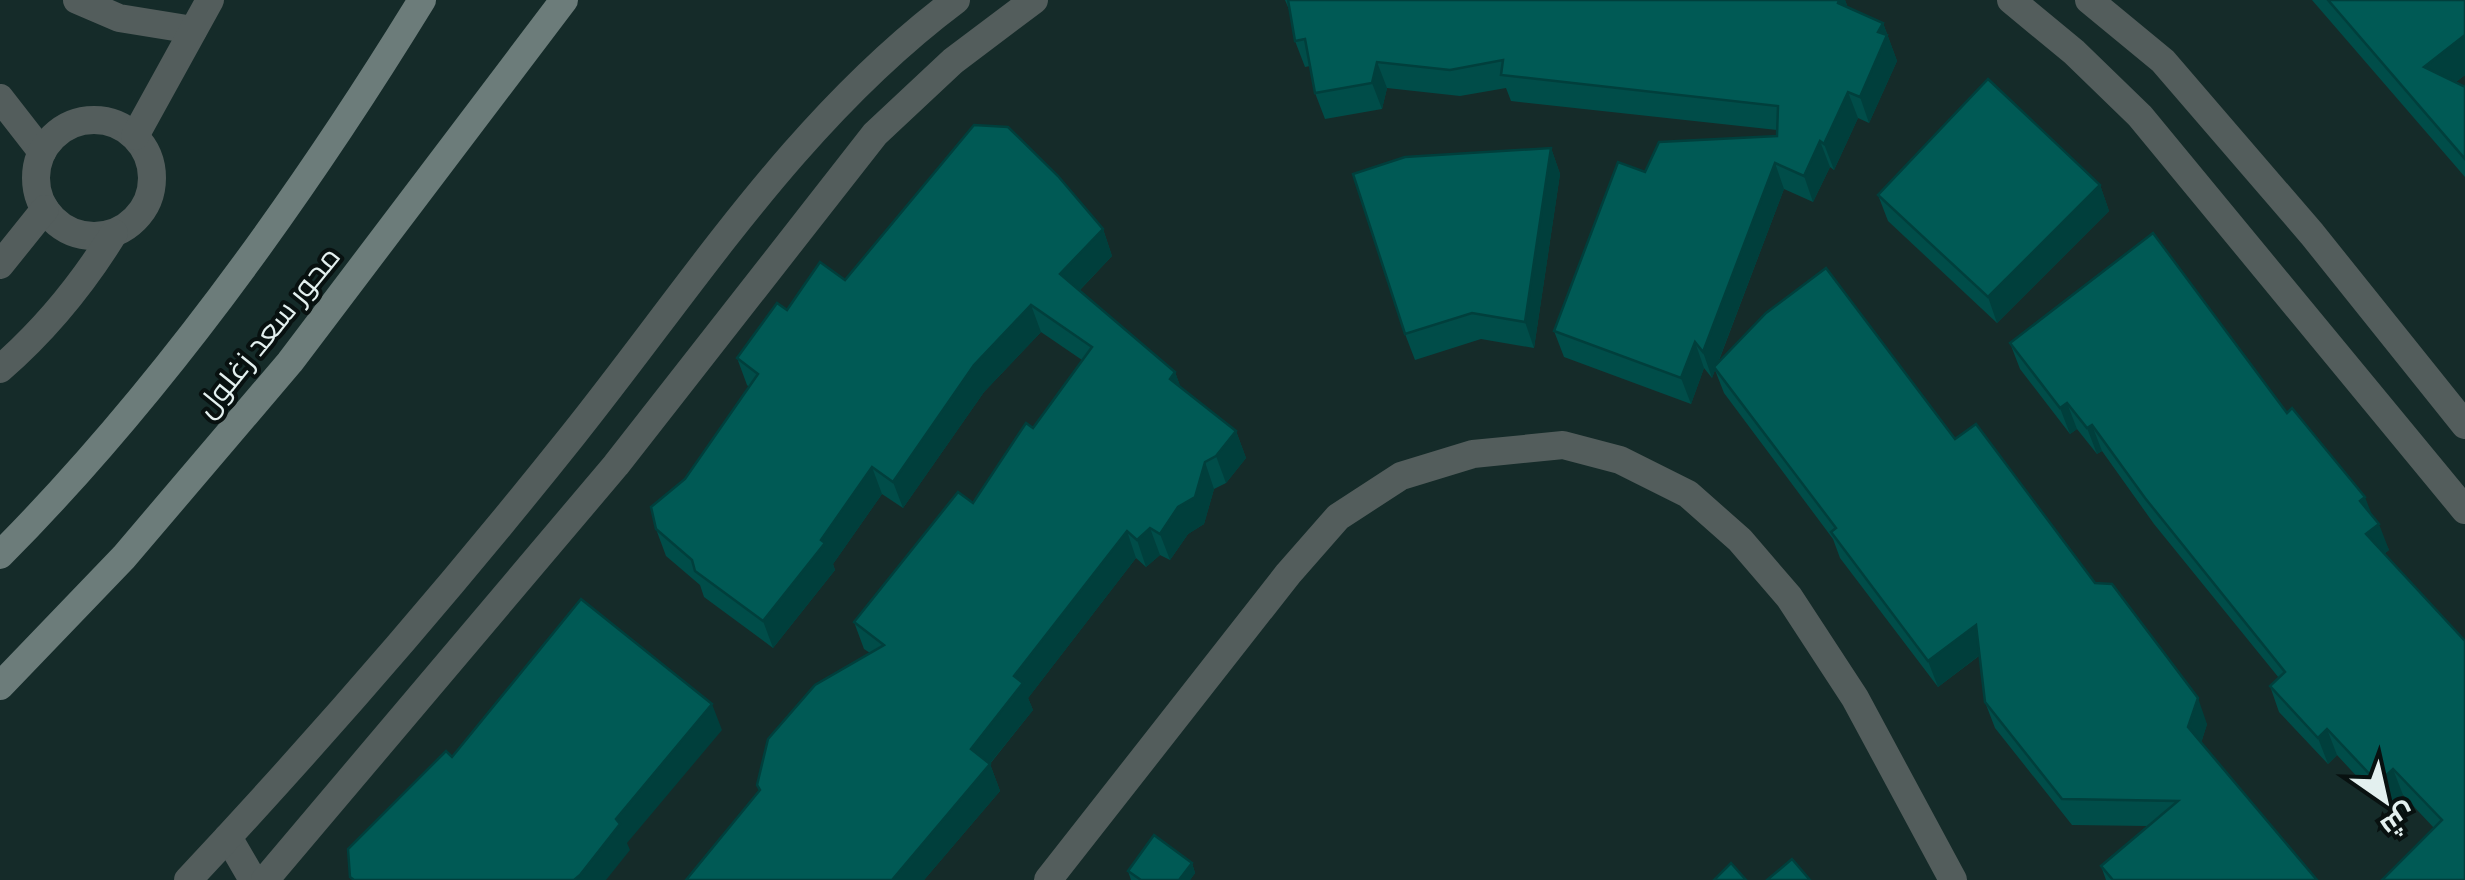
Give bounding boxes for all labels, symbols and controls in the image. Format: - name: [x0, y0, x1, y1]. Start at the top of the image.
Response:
- street label: محور سعد زغلول: [188, 239, 348, 425]
- north arrow: [2335, 750, 2435, 850]
- text: ش: [2375, 797, 2423, 844]

